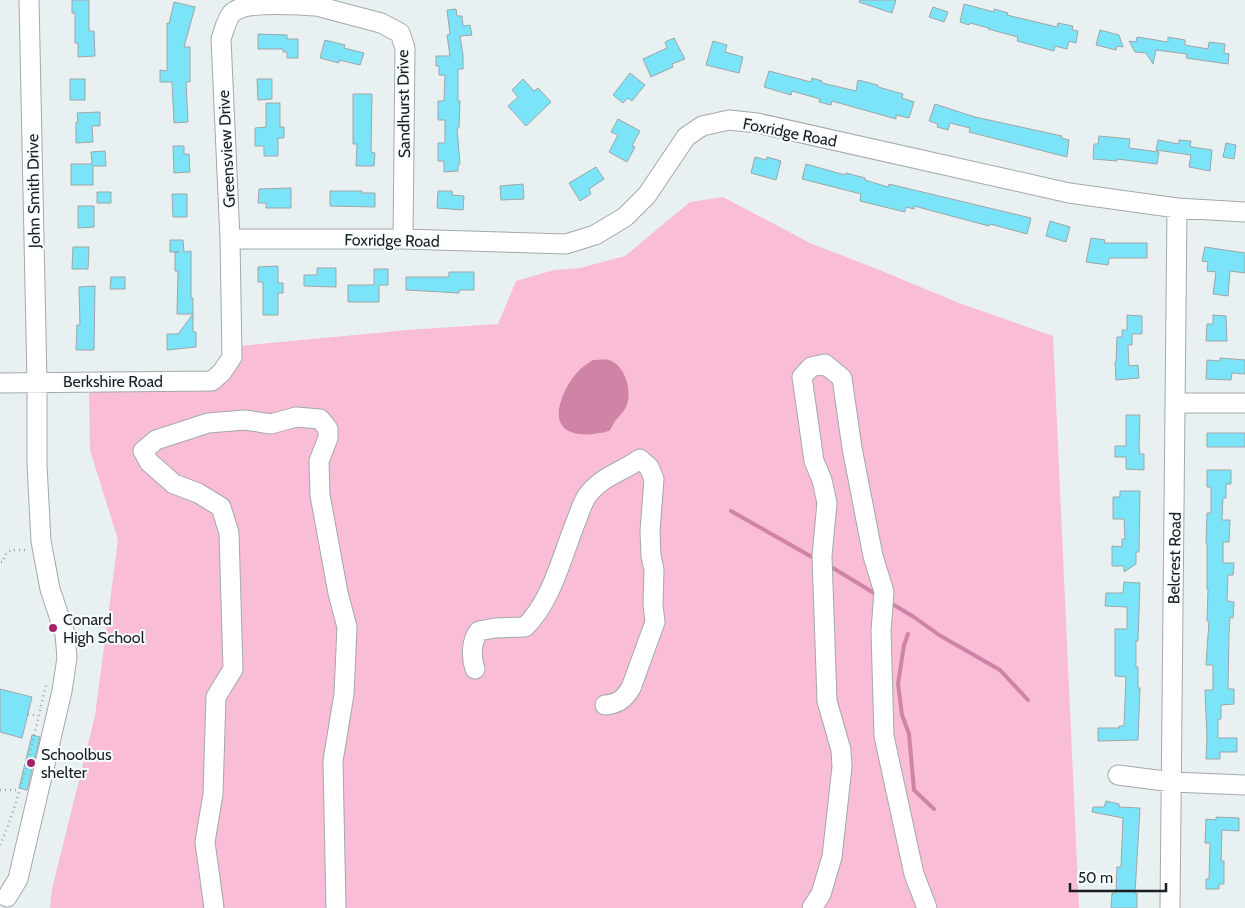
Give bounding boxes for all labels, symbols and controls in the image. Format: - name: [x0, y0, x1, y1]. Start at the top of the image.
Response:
- street label: Sandhurst Drive: [393, 50, 414, 158]
- street label: Greensview Drive: [214, 90, 239, 208]
- street label: Foxridge Road: [741, 114, 839, 151]
- street label: John Smith Drive: [23, 134, 44, 249]
- street label: Foxridge Road: [344, 230, 440, 251]
- street label: Berkshire Road: [63, 372, 163, 391]
- street label: Belcrest Road: [1164, 512, 1185, 604]
- place label: Conard High School: [63, 610, 145, 647]
- marker: Conard High School: [47, 622, 59, 634]
- place label: Schoolbus shelter: [41, 745, 112, 782]
- marker: Schoolbus shelter: [25, 757, 37, 769]
- scale bar: [1070, 860, 1166, 892]
- text: 50 m: [1078, 869, 1113, 887]

